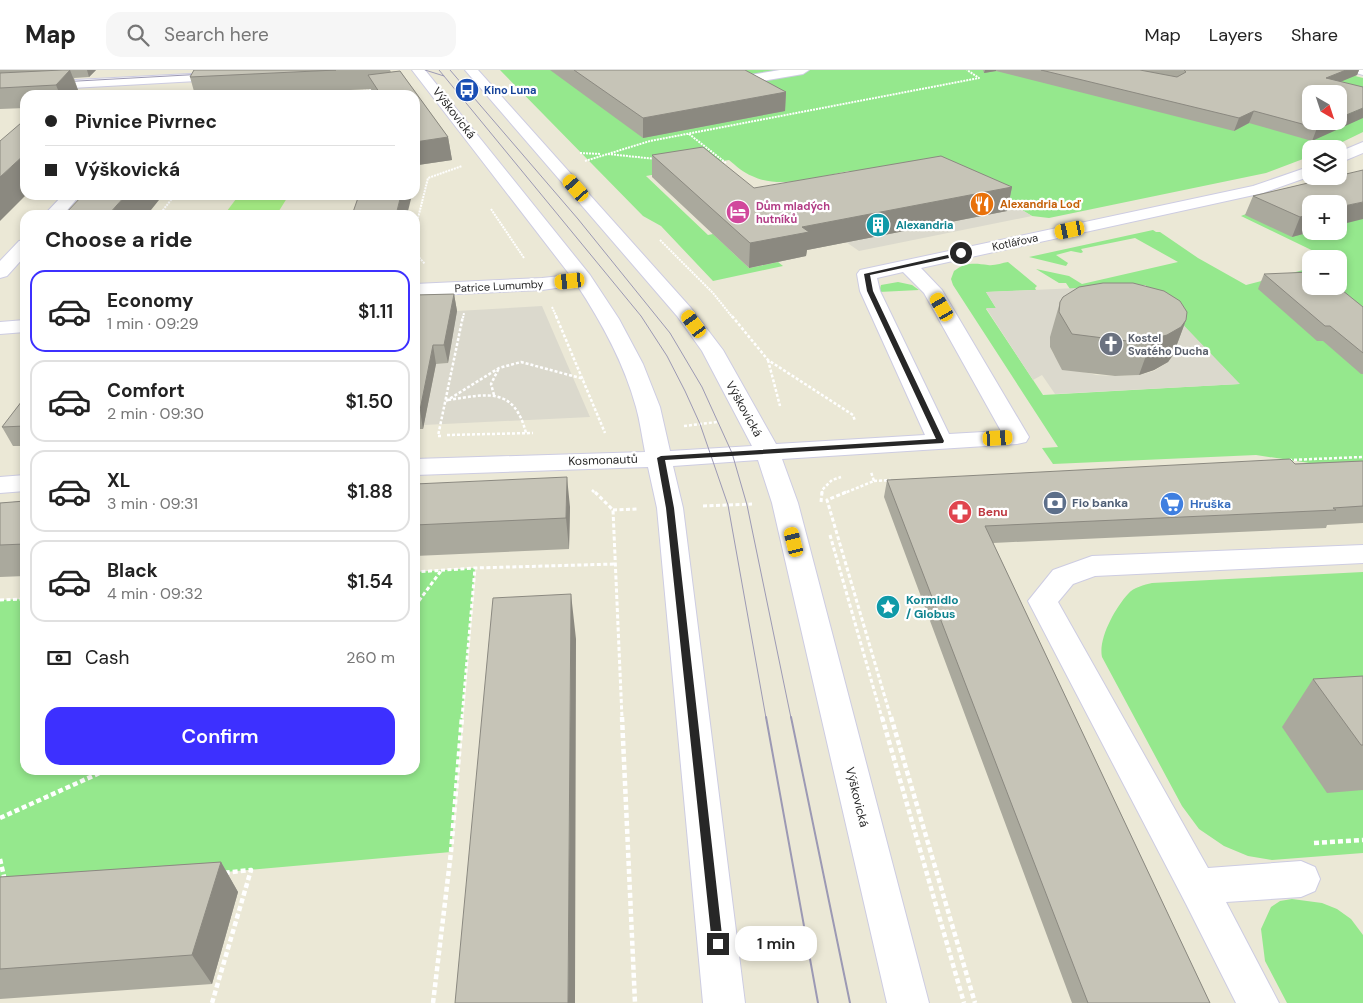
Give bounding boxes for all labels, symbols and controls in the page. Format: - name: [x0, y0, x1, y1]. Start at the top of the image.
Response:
- search box: [106, 12, 456, 57]
- text: Map: [25, 19, 76, 50]
- icon: search: [124, 21, 152, 49]
- text: Search here: [164, 22, 269, 47]
- text: Map: [1145, 23, 1181, 47]
- text: Layers: [1209, 23, 1263, 47]
- text: Share: [1291, 23, 1338, 47]
- bus stop icon: Kino Luna: [454, 77, 480, 103]
- place label: Kino Luna: [484, 83, 536, 97]
- street label: Výškovická: [429, 84, 479, 142]
- north arrow: [1302, 85, 1348, 130]
- map controls: [1302, 85, 1347, 295]
- text: Pivnice Pivrnec: [75, 109, 217, 134]
- button: layers: [1302, 140, 1347, 185]
- text: Výškovická: [75, 157, 180, 182]
- car: [560, 172, 591, 204]
- restaurant icon: Alexandria Loď: [969, 191, 995, 217]
- button: +: [1302, 195, 1347, 240]
- place label: Alexandria Loď: [1000, 197, 1082, 211]
- hotel icon: Dům mladých hutníků: [725, 199, 751, 225]
- place label: Dům mladých hutníků: [756, 199, 830, 226]
- building icon: Alexandria: [865, 212, 891, 238]
- place label: Alexandria: [896, 218, 954, 232]
- car: [1053, 220, 1086, 240]
- text: Choose a ride: [45, 225, 193, 254]
- street label: Kotlářova: [991, 230, 1039, 254]
- route start: [950, 242, 972, 264]
- button: −: [1302, 250, 1347, 295]
- car: [554, 272, 585, 290]
- street label: Patrice Lumumby: [454, 277, 544, 295]
- text: Economy: [107, 288, 194, 313]
- icon: car: [47, 289, 92, 334]
- car: [928, 290, 955, 324]
- text: $1.11: [358, 299, 393, 324]
- car: [679, 307, 708, 341]
- text: 1 min · 09:29: [107, 313, 199, 334]
- church icon: Kostel Svatého Ducha: [1098, 331, 1124, 357]
- place label: Kostel Svatého Ducha: [1128, 331, 1209, 358]
- text: Comfort: [107, 378, 185, 403]
- street label: Výškovická: [722, 378, 766, 440]
- icon: car: [47, 379, 92, 424]
- text: $1.50: [346, 389, 393, 414]
- text: 2 min · 09:30: [107, 403, 204, 424]
- car: [982, 430, 1013, 446]
- street label: Kosmonautů: [568, 451, 638, 469]
- text: XL: [107, 468, 130, 493]
- icon: car: [47, 469, 92, 514]
- text: $1.88: [347, 479, 393, 504]
- bank icon: Fio banka: [1042, 490, 1068, 516]
- supermarket icon: Hruška: [1159, 491, 1185, 517]
- text: 3 min · 09:31: [107, 493, 198, 514]
- place label: Fio banka: [1072, 495, 1128, 511]
- place label: Hruška: [1190, 496, 1231, 512]
- pharmacy icon: Benu: [947, 499, 973, 525]
- place label: Benu: [978, 504, 1008, 520]
- car: [783, 526, 804, 558]
- text: Black: [107, 558, 158, 583]
- icon: car: [47, 559, 92, 604]
- text: $1.54: [347, 569, 393, 594]
- text: 4 min · 09:32: [107, 583, 203, 604]
- place label: Kormidlo / Globus: [906, 592, 959, 622]
- place icon: Kormidlo / Globus: [875, 594, 901, 620]
- icon: cash: [45, 644, 73, 672]
- text: Cash: [85, 645, 129, 670]
- text: 260 m: [346, 647, 395, 668]
- button: Confirm: [45, 707, 395, 765]
- street label: Výškovická: [842, 765, 872, 829]
- callout: 1 min: [736, 926, 818, 962]
- route end: [707, 933, 729, 955]
- text: 1 min: [757, 933, 795, 954]

